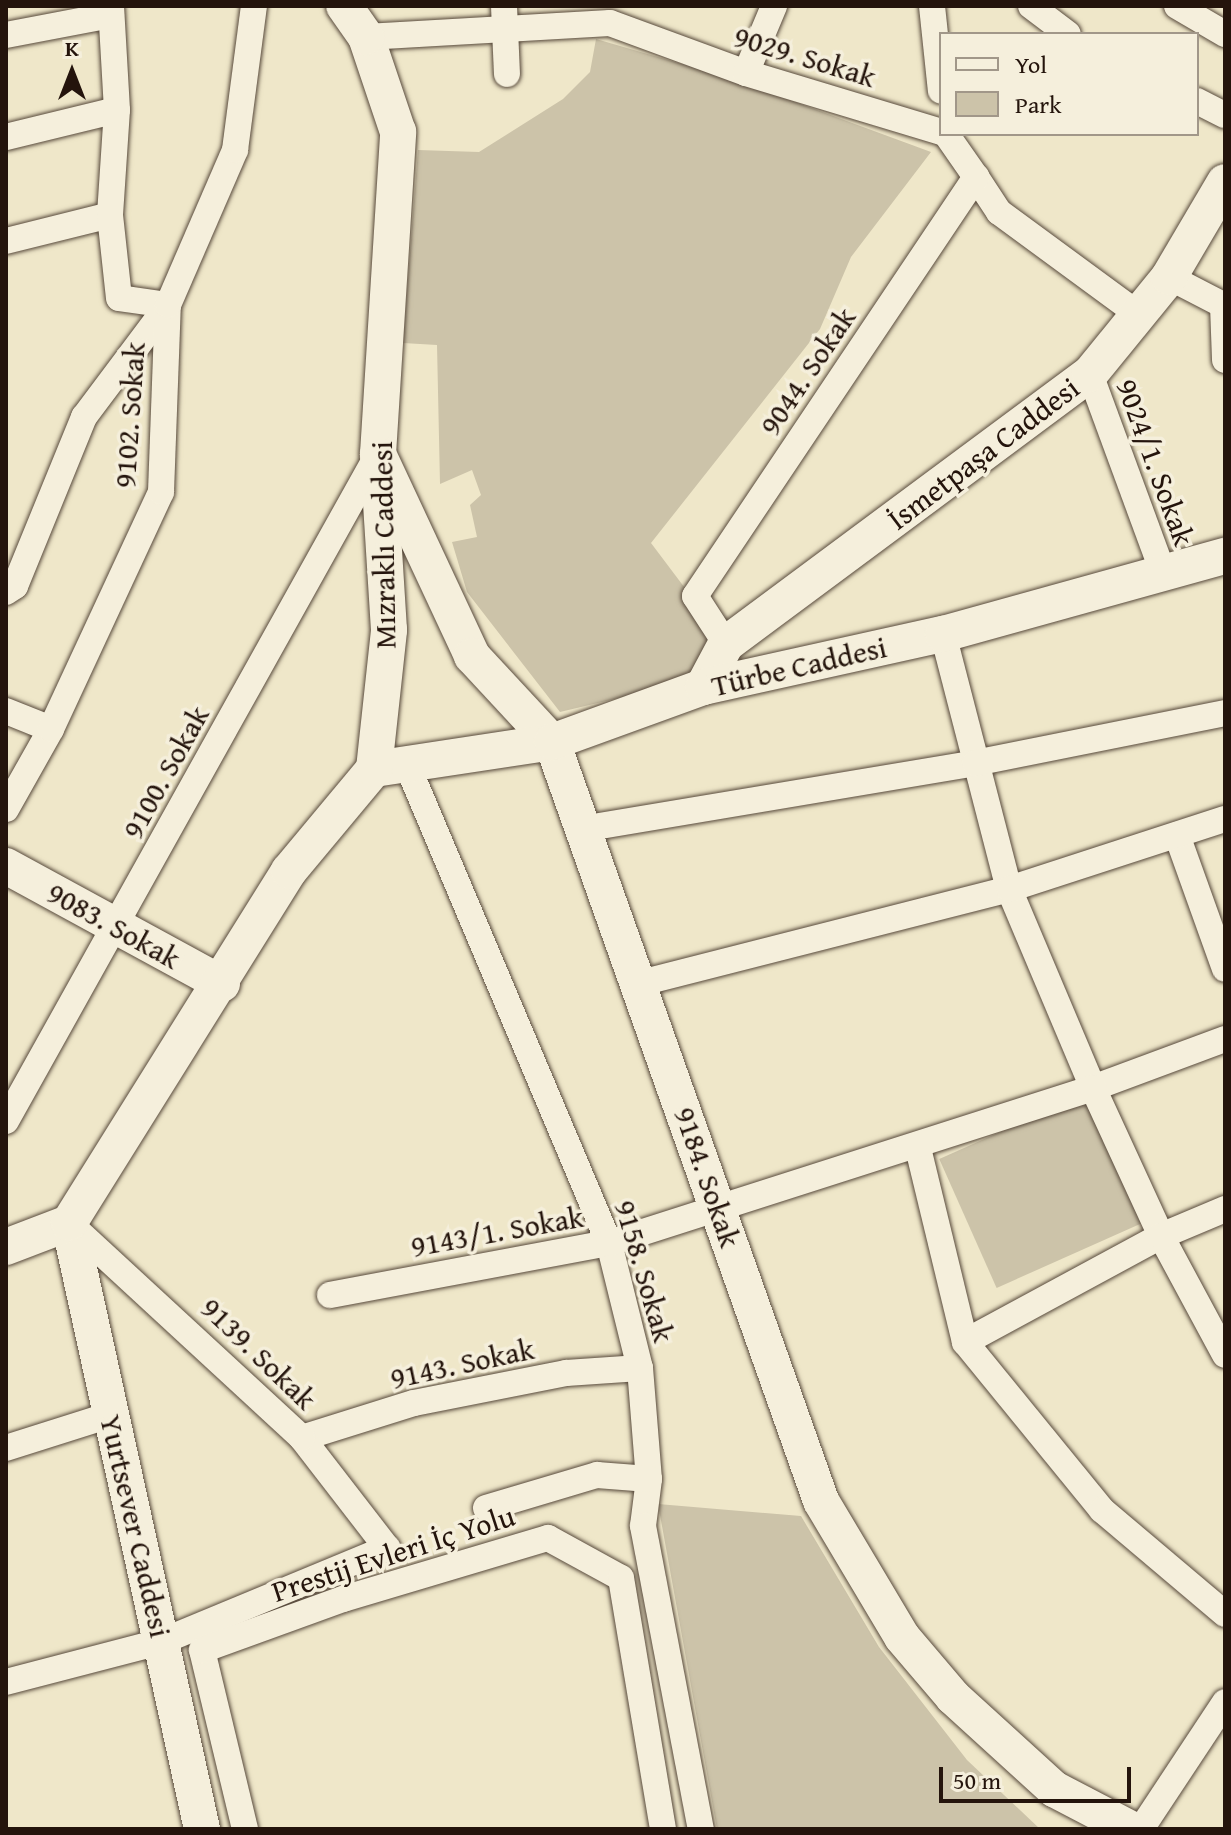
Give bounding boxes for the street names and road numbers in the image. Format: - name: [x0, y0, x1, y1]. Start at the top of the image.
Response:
- street label: 9029. Sokak: [730, 17, 880, 95]
- street label: 9044. Sokak: [751, 300, 863, 442]
- street label: 9102. Sokak: [106, 341, 152, 489]
- street label: İsmetpaşa Caddesi: [880, 369, 1086, 537]
- street label: 9024/1. Sokak: [1109, 374, 1203, 550]
- street label: Mızraklı Caddesi: [363, 441, 403, 649]
- street label: Türbe Caddesi: [708, 628, 890, 704]
- street label: 9100. Sokak: [114, 699, 216, 845]
- street label: 9083. Sokak: [41, 874, 187, 976]
- street label: 9184. Sokak: [667, 1102, 749, 1252]
- street label: 9158. Sokak: [608, 1196, 682, 1346]
- street label: 9143/1. Sokak: [408, 1198, 586, 1264]
- street label: 9139. Sokak: [194, 1289, 324, 1417]
- street label: 9143. Sokak: [387, 1330, 537, 1396]
- street label: Yurtsever Caddesi: [93, 1411, 179, 1641]
- street label: Prestij Evleri İç Yolu: [267, 1497, 519, 1609]

